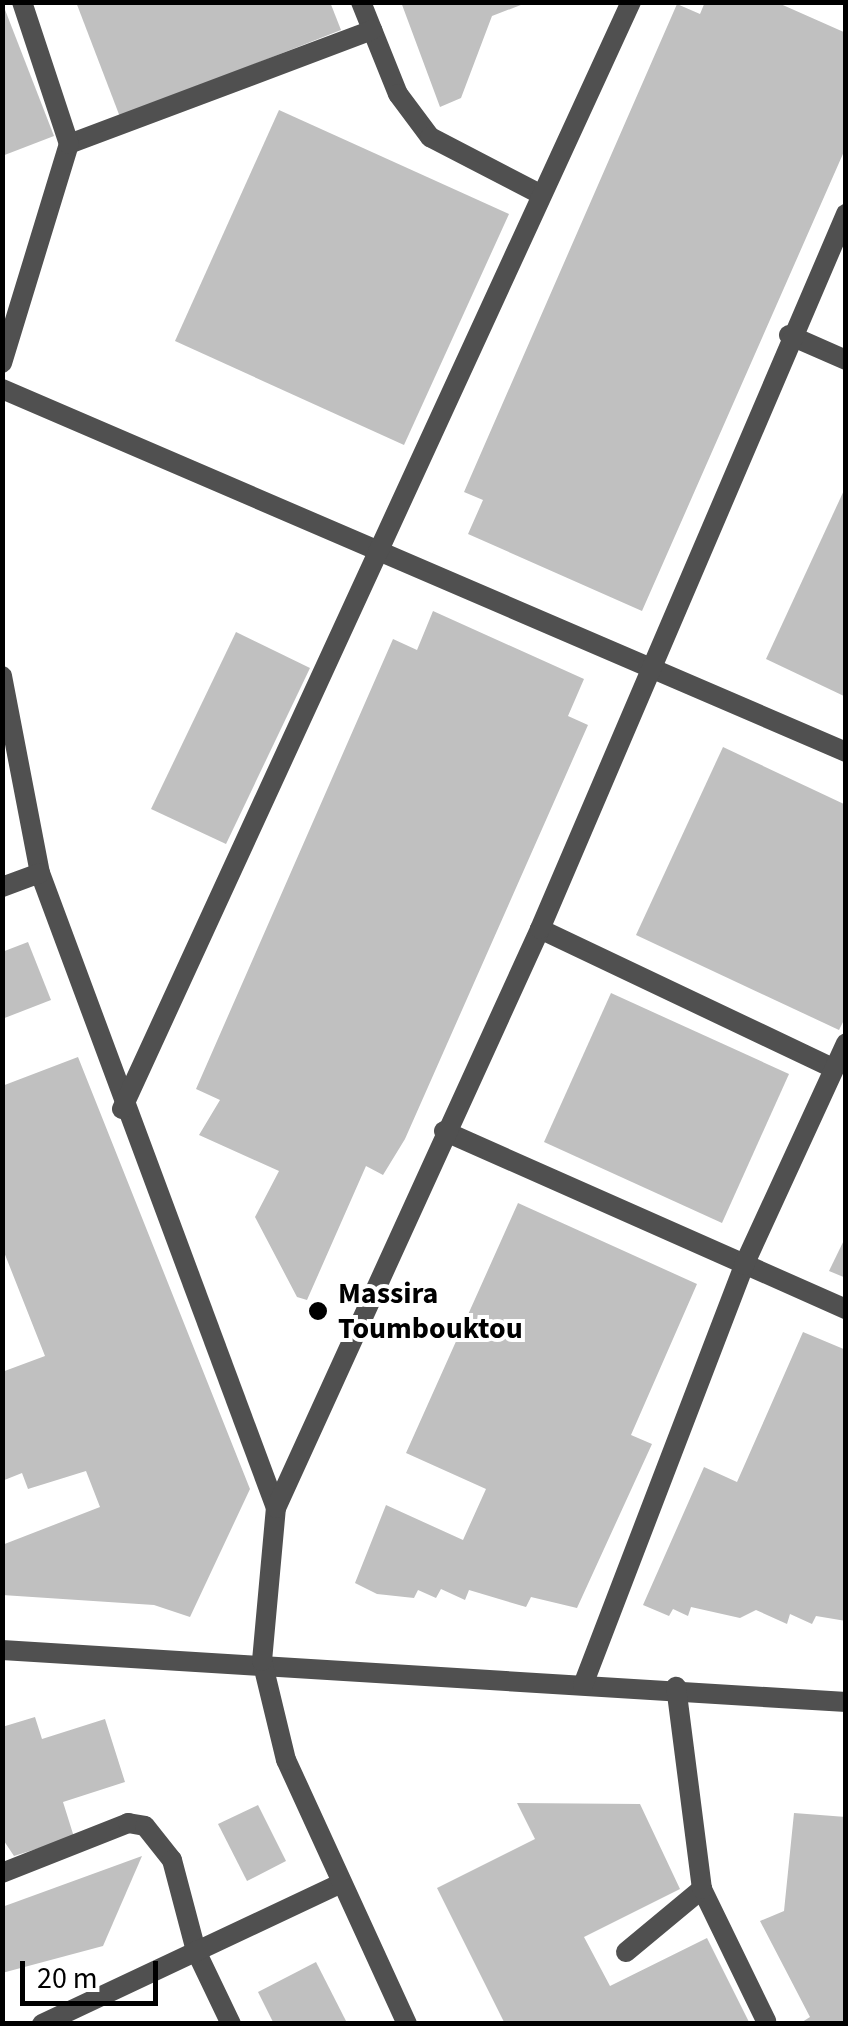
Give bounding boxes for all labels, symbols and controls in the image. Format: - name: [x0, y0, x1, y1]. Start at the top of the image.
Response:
- place label: Massira Toumbouktou: [338, 1276, 523, 1346]
- marker: Massira Toumbouktou: [307, 1300, 329, 1322]
- scale bar: [25, 1941, 162, 2003]
- text: 20 m: [37, 1957, 98, 2000]

